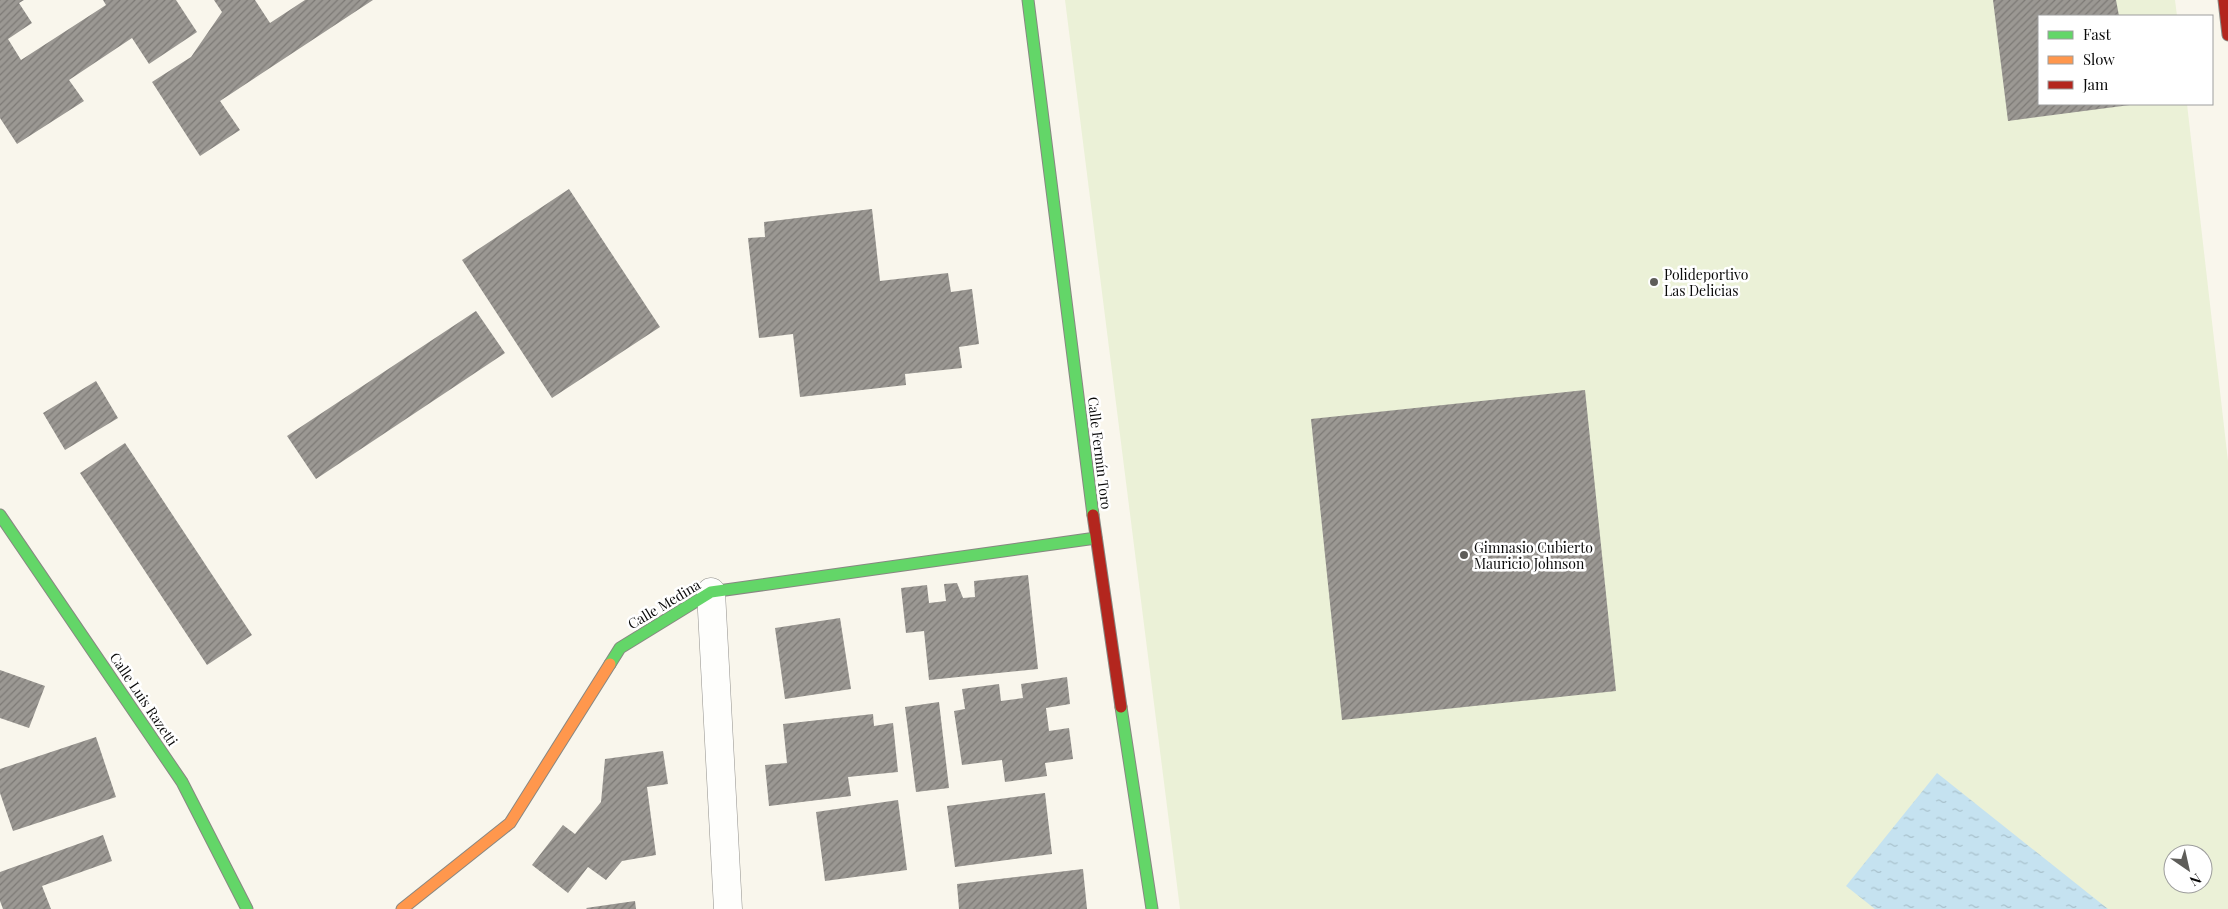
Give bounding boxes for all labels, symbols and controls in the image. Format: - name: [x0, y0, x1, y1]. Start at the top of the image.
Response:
- legend: [2038, 15, 2213, 105]
- text: Fast: [2083, 24, 2112, 44]
- text: Slow: [2083, 49, 2115, 69]
- text: Jam: [2082, 74, 2109, 94]
- place label: Polideportivo Las Delicias: [1664, 265, 1749, 300]
- marker: Polideportivo Las Delicias: [1648, 276, 1660, 288]
- street label: Calle Fermín Toro: [1084, 396, 1116, 511]
- place label: Gimnasio Cubierto Mauricio Johnson: [1474, 538, 1593, 573]
- marker: Gimnasio Cubierto Mauricio Johnson: [1458, 549, 1470, 561]
- street label: Calle Medina: [624, 575, 704, 633]
- street label: Calle Luis Razetti: [106, 649, 182, 749]
- north arrow: [2163, 844, 2213, 894]
- text: N: [2186, 869, 2205, 891]

